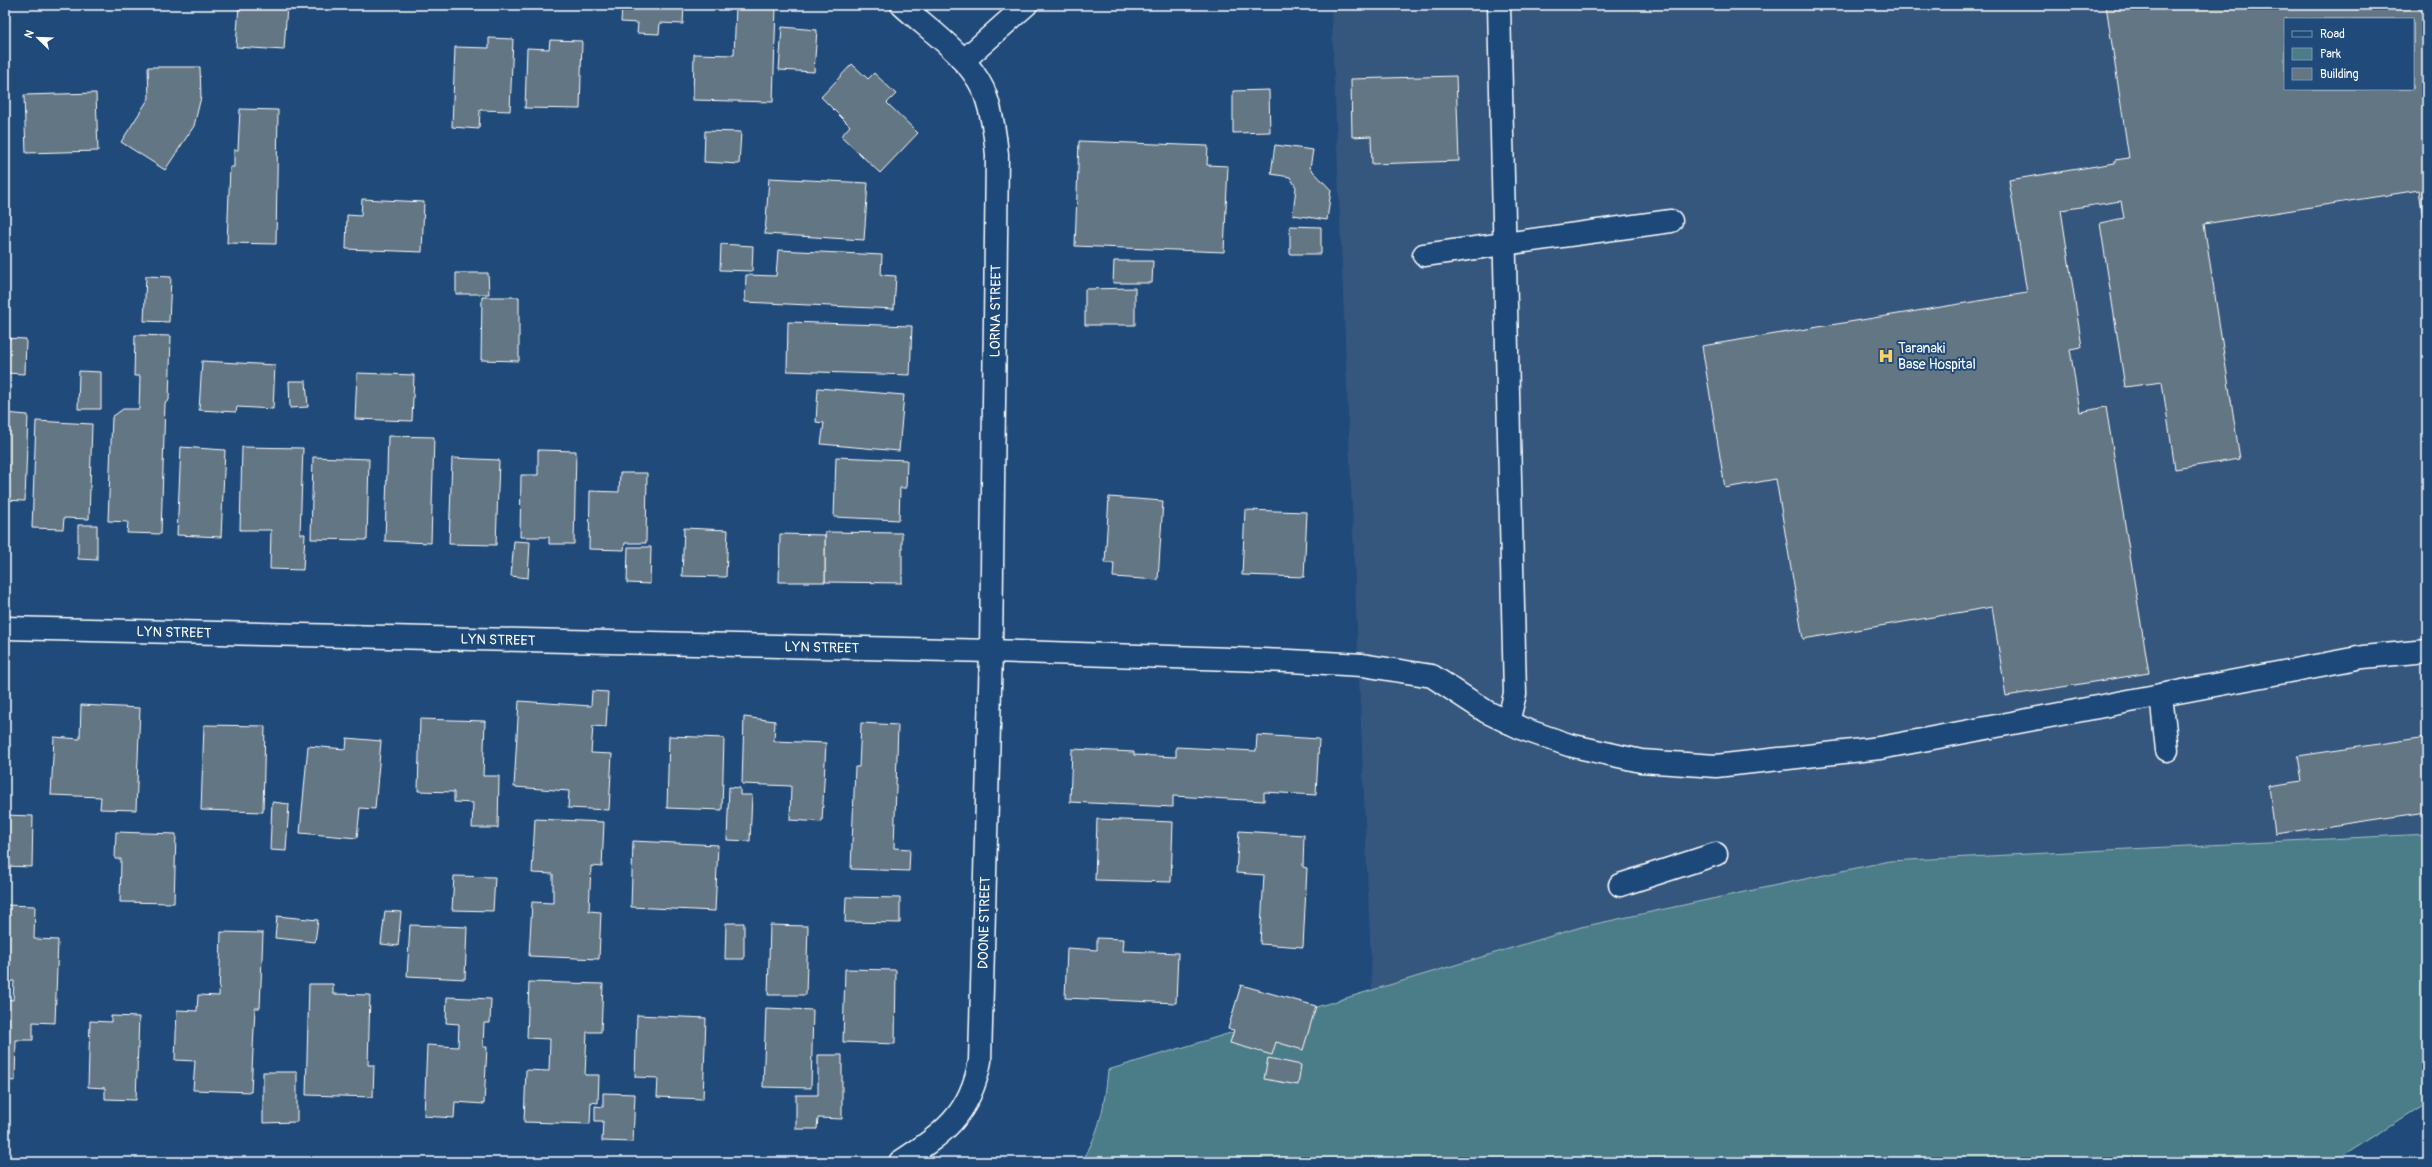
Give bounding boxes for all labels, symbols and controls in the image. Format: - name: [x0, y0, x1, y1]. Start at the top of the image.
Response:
- north arrow: [18, 18, 58, 58]
- legend: [2284, 18, 2414, 90]
- text: Road: [2320, 27, 2345, 42]
- text: N: [22, 28, 37, 40]
- text: Park: [2320, 47, 2341, 62]
- text: Building: [2320, 67, 2359, 82]
- street label: LORNA STREET: [986, 264, 1004, 357]
- place label: Taranaki Base Hospital: [1898, 340, 1976, 373]
- hospital icon: Taranaki Base Hospital: [1877, 347, 1895, 365]
- street label: LYN STREET: [136, 623, 212, 641]
- street label: LYN STREET: [460, 630, 536, 649]
- street label: LYN STREET: [784, 638, 860, 656]
- street label: DOONE STREET: [974, 876, 993, 969]

